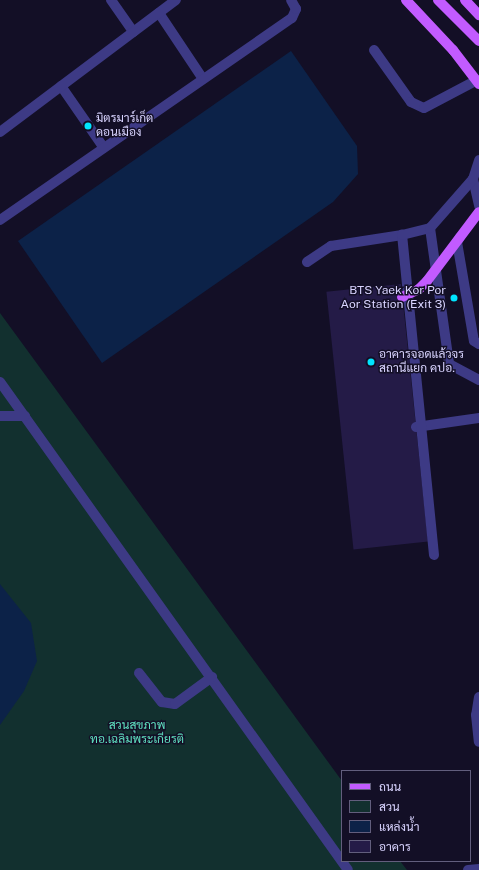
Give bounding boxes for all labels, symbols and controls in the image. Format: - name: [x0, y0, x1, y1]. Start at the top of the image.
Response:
- place label: มิตรมาร์เก็ต ดอนเมือง: [96, 112, 153, 140]
- marker: มิตรมาร์เก็ต ดอนเมือง: [83, 121, 93, 131]
- place label: BTS Yaek Kor Por Aor Station (Exit 3): [341, 284, 446, 312]
- marker: BTS Yaek Kor Por Aor Station (Exit 3): [449, 293, 459, 303]
- place label: อาคารจอดแล้วจร สถานีแยก คปอ.: [379, 348, 464, 376]
- marker: อาคารจอดแล้วจร สถานีแยก คปอ.: [366, 357, 376, 367]
- park label: สวนสุขภาพ ทอ.เฉลิมพระเกียรติ: [90, 719, 184, 747]
- legend: [341, 770, 471, 862]
- text: ถนน: [379, 780, 401, 794]
- text: สวน: [379, 800, 400, 814]
- text: แหล่งน้ำ: [379, 820, 419, 834]
- text: อาคาร: [379, 840, 411, 854]

